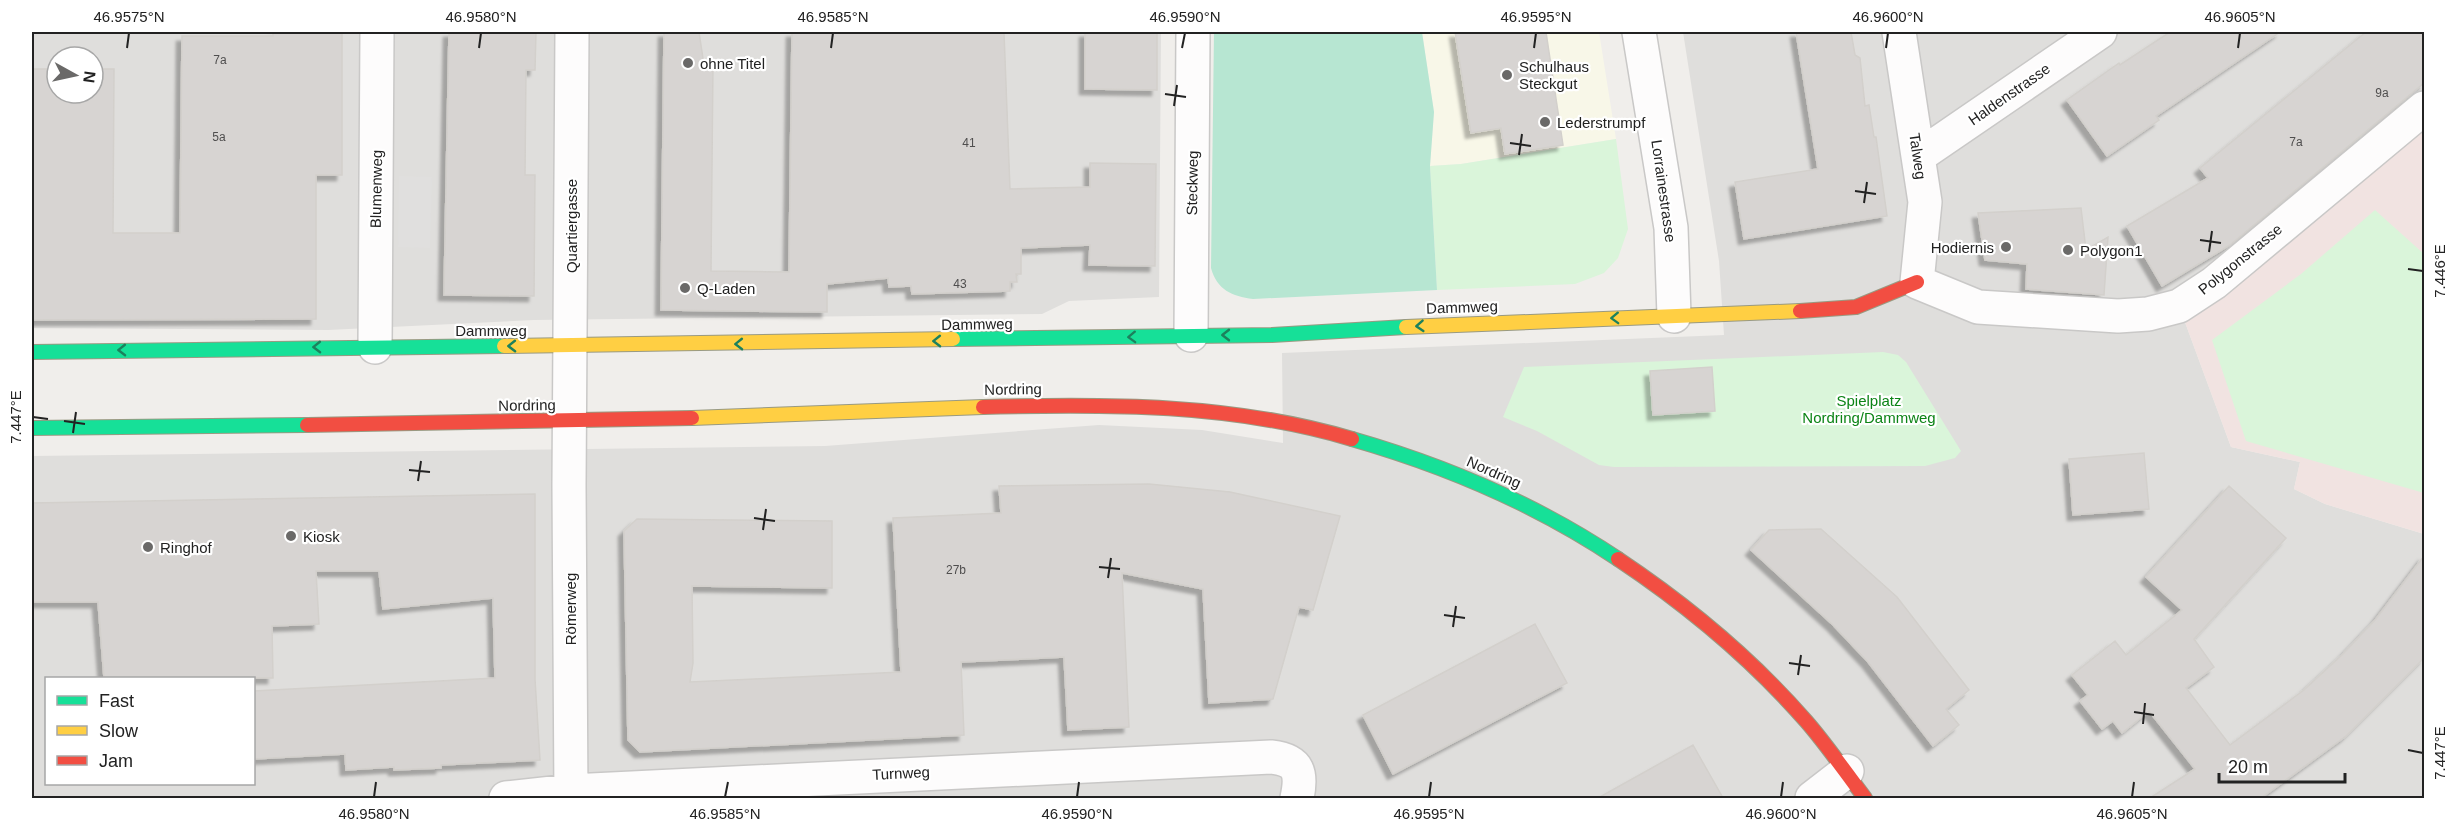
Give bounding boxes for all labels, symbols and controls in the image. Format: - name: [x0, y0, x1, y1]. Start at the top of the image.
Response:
- text: 46.9575°N: [93, 8, 165, 25]
- text: 46.9580°N: [445, 8, 517, 25]
- text: 46.9585°N: [797, 8, 869, 25]
- text: 46.9590°N: [1149, 8, 1221, 25]
- text: 46.9595°N: [1500, 8, 1572, 25]
- text: 46.9600°N: [1852, 8, 1924, 25]
- text: 46.9605°N: [2204, 8, 2276, 25]
- north arrow: [45, 45, 105, 105]
- house number: 7a: [213, 53, 227, 67]
- place label: ohne Titel: [700, 55, 765, 72]
- marker: ohne Titel: [681, 56, 695, 70]
- place label: Schulhaus Steckgut: [1519, 58, 1589, 92]
- street label: Haldenstrasse: [1965, 60, 2053, 128]
- marker: Schulhaus Steckgut: [1500, 68, 1514, 82]
- text: N: [80, 70, 99, 84]
- house number: 9a: [2375, 86, 2389, 100]
- place label: Lederstrumpf: [1557, 114, 1646, 131]
- marker: Lederstrumpf: [1538, 115, 1552, 129]
- house number: 5a: [212, 130, 226, 144]
- street label: Talweg: [1906, 132, 1930, 180]
- house number: 7a: [2289, 135, 2303, 149]
- house number: 41: [962, 136, 976, 150]
- street label: Lorrainestrasse: [1648, 139, 1680, 243]
- street label: Blumenweg: [367, 150, 385, 228]
- street label: Steckweg: [1183, 150, 1201, 216]
- street label: Quartiergasse: [563, 179, 580, 273]
- street label: Polygonstrasse: [2195, 220, 2285, 298]
- place label: Hodiernis: [1931, 239, 1994, 256]
- marker: Hodiernis: [1999, 240, 2013, 254]
- place label: Polygon1: [2080, 242, 2143, 259]
- marker: Polygon1: [2061, 243, 2075, 257]
- text: 7.446°E: [2431, 244, 2448, 298]
- house number: 43: [953, 277, 967, 291]
- place label: Q-Laden: [697, 280, 755, 297]
- marker: Q-Laden: [678, 281, 692, 295]
- street label: Dammweg: [1426, 297, 1498, 317]
- one-way arrow: [1611, 312, 1620, 324]
- street label: Dammweg: [941, 315, 1013, 333]
- one-way arrow: [1416, 319, 1425, 332]
- street label: Dammweg: [455, 322, 527, 339]
- one-way arrow: [1221, 329, 1230, 341]
- one-way arrow: [1128, 330, 1137, 343]
- one-way arrow: [933, 335, 942, 347]
- one-way arrow: [735, 338, 744, 350]
- one-way arrow: [507, 340, 516, 352]
- one-way arrow: [312, 341, 321, 354]
- one-way arrow: [117, 344, 126, 357]
- street label: Nordring: [984, 380, 1042, 398]
- text: 7.447°E: [7, 390, 24, 444]
- park label: Spielplatz Nordring/Dammweg: [1802, 392, 1936, 426]
- street label: Nordring: [498, 396, 556, 414]
- street label: Nordring: [1464, 453, 1524, 491]
- place label: Kiosk: [303, 528, 340, 545]
- marker: Kiosk: [284, 529, 298, 543]
- place label: Ringhof: [160, 539, 213, 556]
- marker: Ringhof: [141, 540, 155, 554]
- house number: 27b: [946, 563, 966, 577]
- street label: Römerweg: [562, 573, 579, 645]
- legend: [45, 677, 255, 785]
- text: Fast: [99, 691, 134, 711]
- text: Slow: [99, 721, 139, 741]
- text: 7.447°E: [2431, 726, 2448, 780]
- scale bar: [2219, 746, 2345, 784]
- text: Jam: [99, 751, 133, 771]
- text: 20 m: [2228, 757, 2268, 777]
- street label: Turnweg: [872, 763, 930, 783]
- text: 46.9580°N: [338, 805, 410, 822]
- text: 46.9585°N: [689, 805, 761, 822]
- text: 46.9590°N: [1041, 805, 1113, 822]
- text: 46.9595°N: [1393, 805, 1465, 822]
- text: 46.9600°N: [1745, 805, 1817, 822]
- text: 46.9605°N: [2096, 805, 2168, 822]

